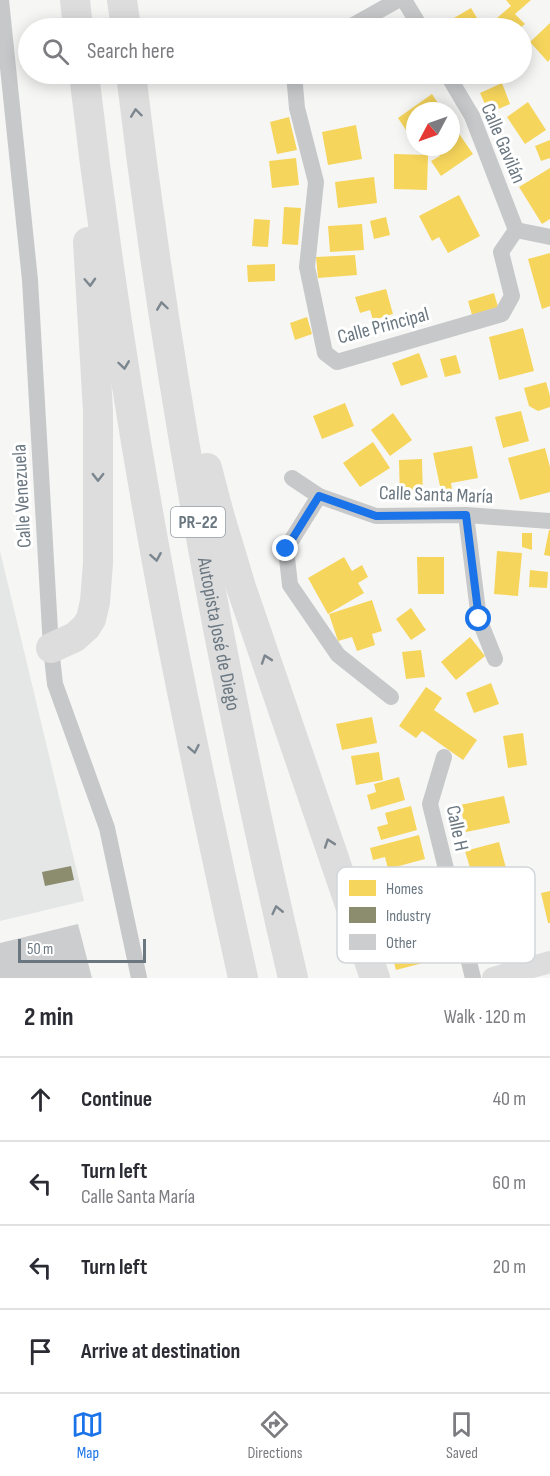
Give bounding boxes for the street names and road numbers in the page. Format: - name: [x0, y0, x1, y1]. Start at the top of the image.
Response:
- street label: Calle Gavilán: [476, 100, 531, 187]
- street label: Calle Principal: [335, 302, 432, 350]
- street label: Calle Venezuela: [7, 444, 37, 548]
- street label: Calle Santa María: [378, 481, 494, 509]
- road number: PR-22: [171, 507, 225, 537]
- street label: Autopista José de Diego: [192, 555, 245, 713]
- street label: Calle H: [441, 803, 474, 853]

